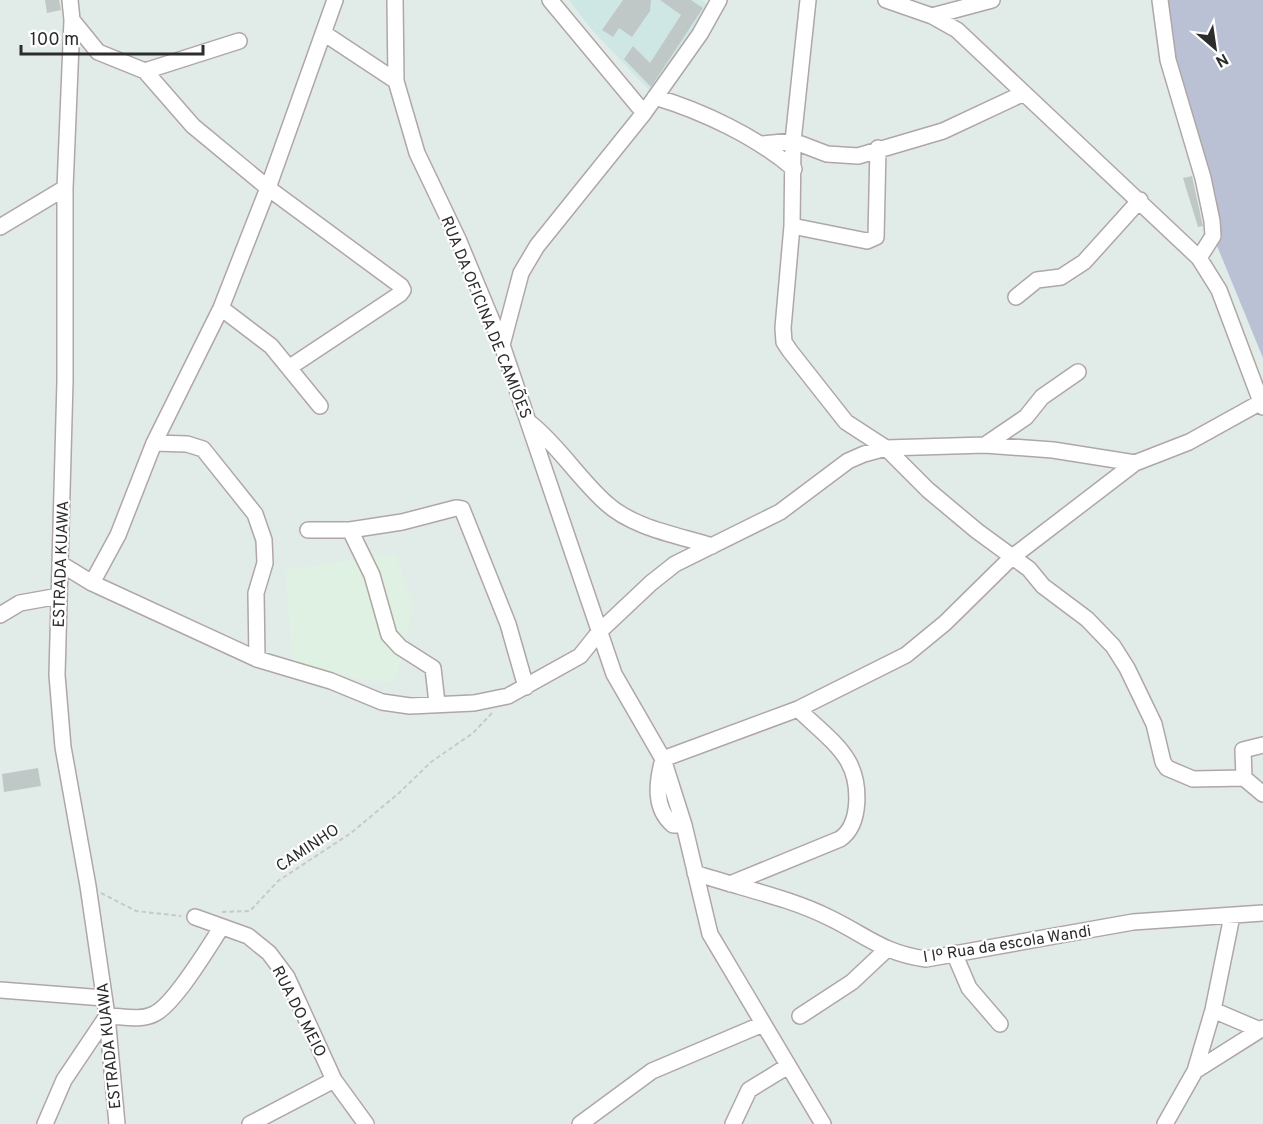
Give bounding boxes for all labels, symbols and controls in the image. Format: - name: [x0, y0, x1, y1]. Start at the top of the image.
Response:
- scale bar: [21, 18, 202, 56]
- north arrow: [1185, 18, 1245, 78]
- text: 100 m: [30, 29, 79, 52]
- text: N: [1211, 48, 1231, 71]
- street label: RUA DA OFICINA DE CAMIÕES: [435, 212, 538, 422]
- street label: ESTRADA KUAWA: [50, 500, 74, 628]
- street label: CAMINHO: [273, 820, 344, 877]
- street label: I Iº Rua da escola Wandi: [922, 922, 1093, 968]
- street label: RUA DO MEIO: [267, 963, 330, 1061]
- street label: ESTRADA KUAWA: [93, 981, 127, 1110]

